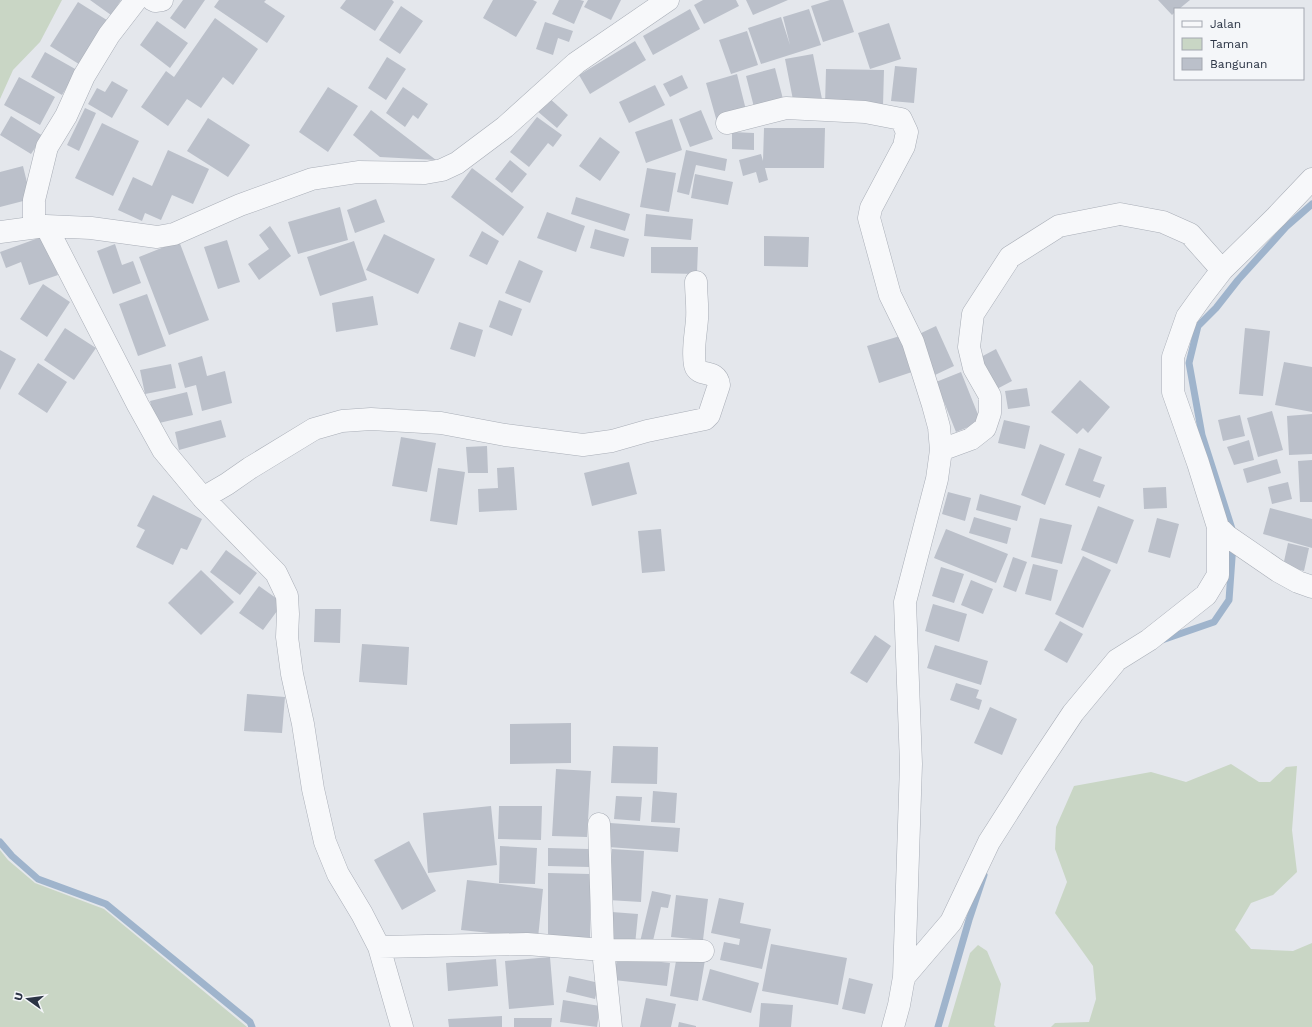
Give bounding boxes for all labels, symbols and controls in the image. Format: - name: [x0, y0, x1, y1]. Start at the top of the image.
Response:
- legend: [1174, 8, 1304, 80]
- text: Jalan: [1210, 17, 1241, 31]
- text: Taman: [1210, 37, 1248, 51]
- text: Bangunan: [1210, 57, 1268, 71]
- north arrow: [8, 979, 48, 1019]
- text: U: [12, 991, 26, 1002]

